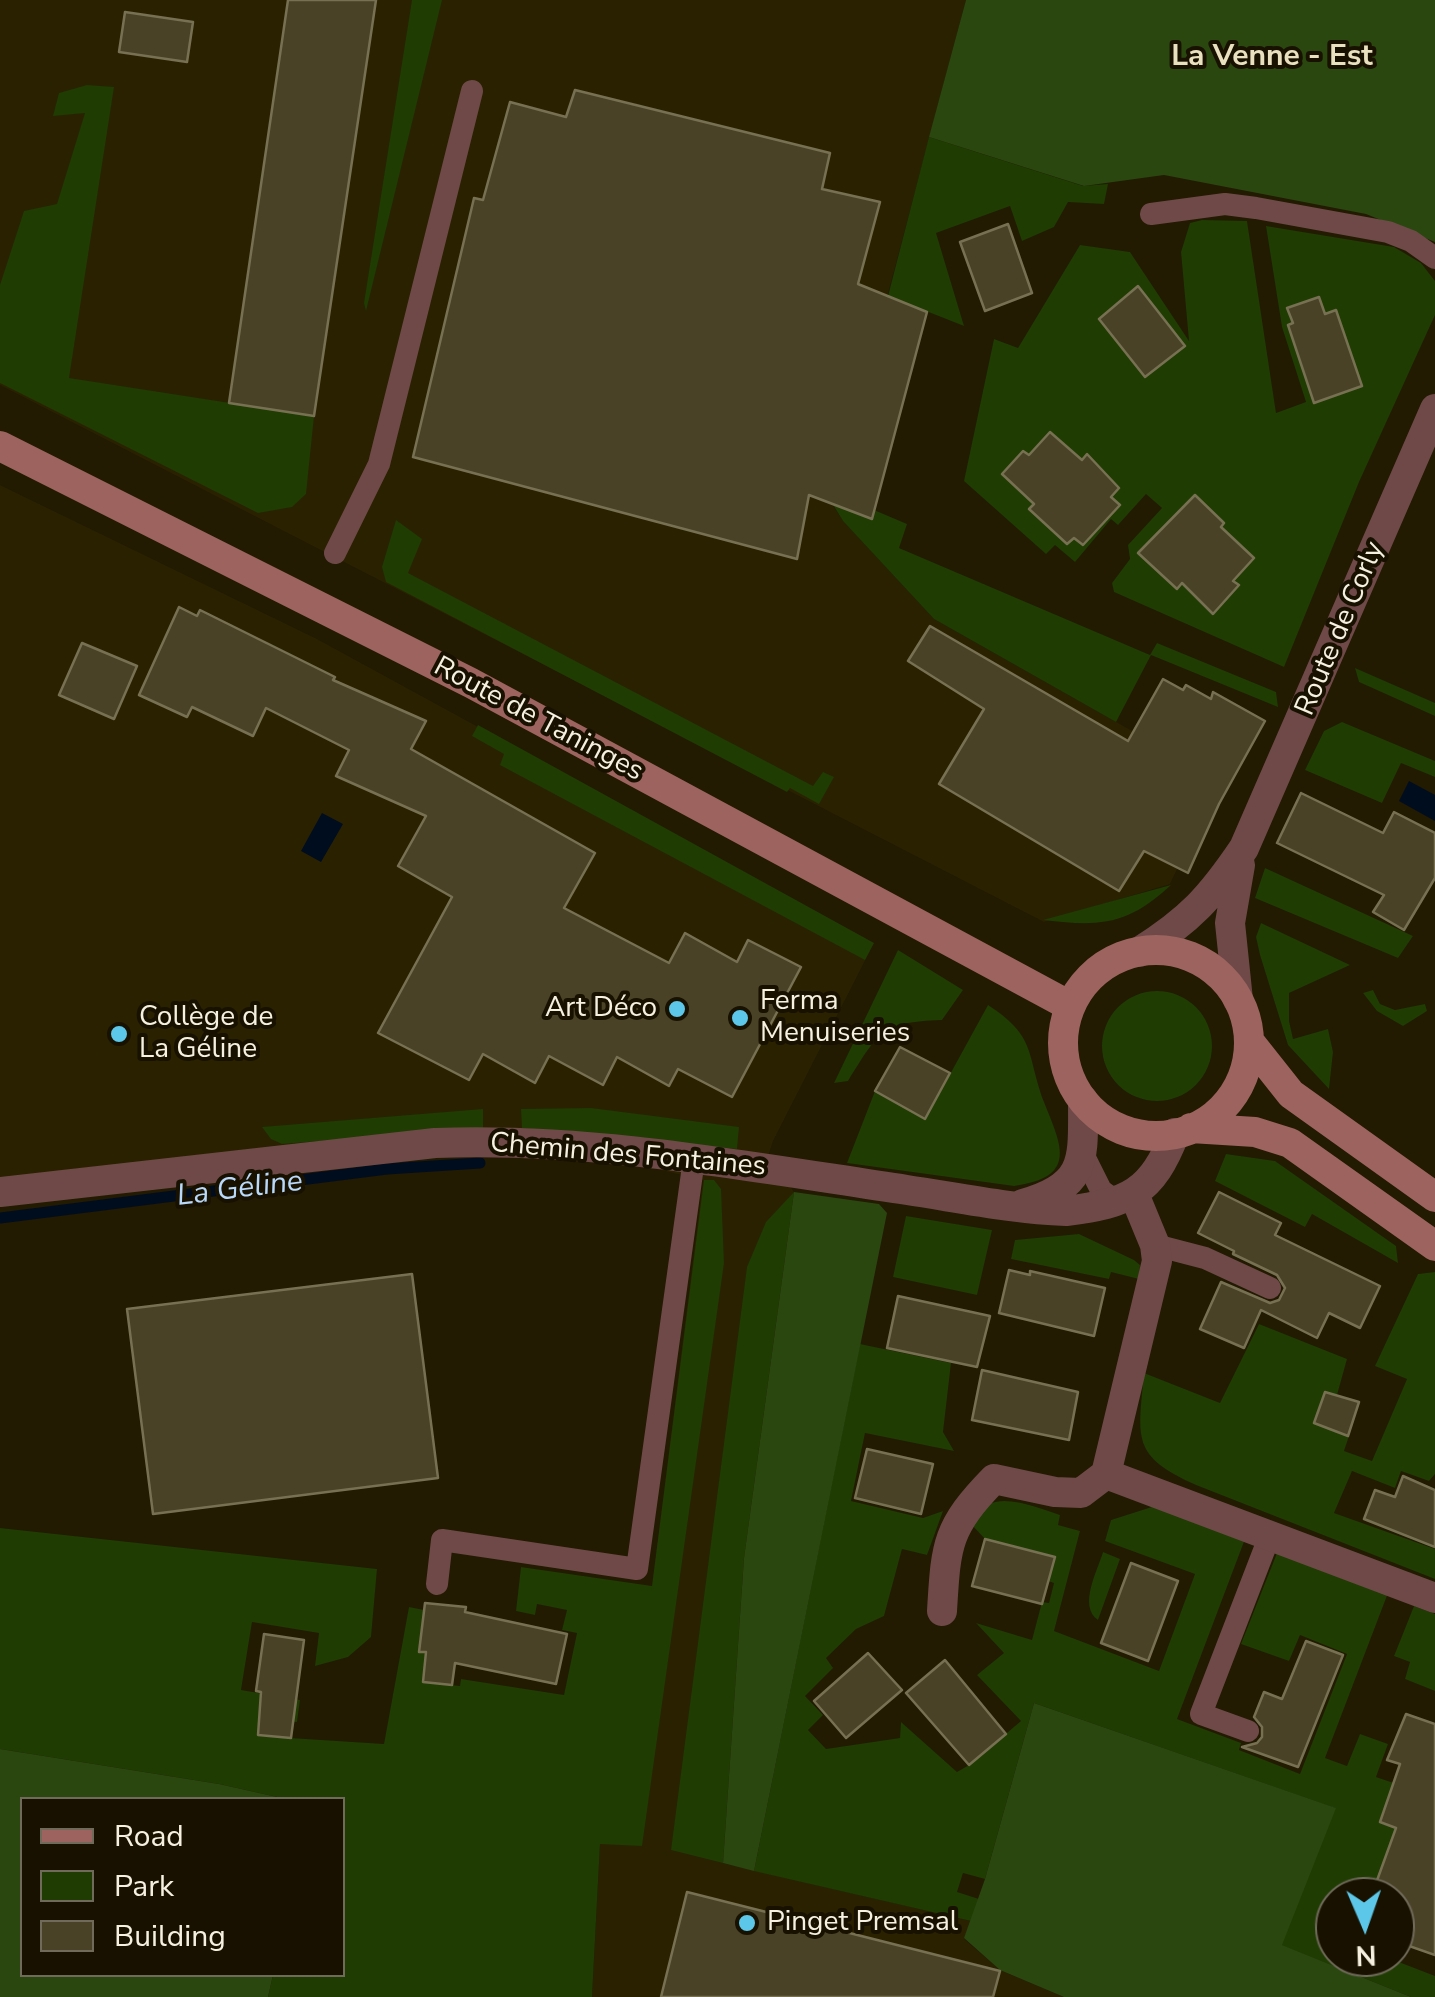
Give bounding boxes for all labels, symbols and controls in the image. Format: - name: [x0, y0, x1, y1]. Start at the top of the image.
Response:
- district label: La Venne - Est: [1171, 40, 1373, 76]
- street label: Route de Corly: [1289, 537, 1393, 721]
- street label: Route de Taninges: [427, 651, 649, 789]
- place label: Ferma Menuiseries: [760, 985, 910, 1051]
- place label: Art Déco: [545, 992, 657, 1026]
- marker: Art Déco: [666, 998, 688, 1020]
- place label: Collège de La Géline: [139, 1001, 273, 1067]
- marker: Ferma Menuiseries: [729, 1007, 751, 1029]
- marker: Collège de La Géline: [108, 1023, 130, 1045]
- street label: Chemin des Fontaines: [489, 1127, 767, 1185]
- water label: La Géline: [175, 1164, 305, 1216]
- legend: [20, 1797, 345, 1977]
- text: Road: [114, 1816, 184, 1857]
- text: Park: [114, 1866, 174, 1907]
- north arrow: [1315, 1877, 1415, 1977]
- place label: Pinget Premsal: [767, 1906, 958, 1940]
- marker: Pinget Premsal: [736, 1912, 758, 1934]
- text: Building: [114, 1916, 226, 1957]
- text: N: [1355, 1936, 1377, 1974]

